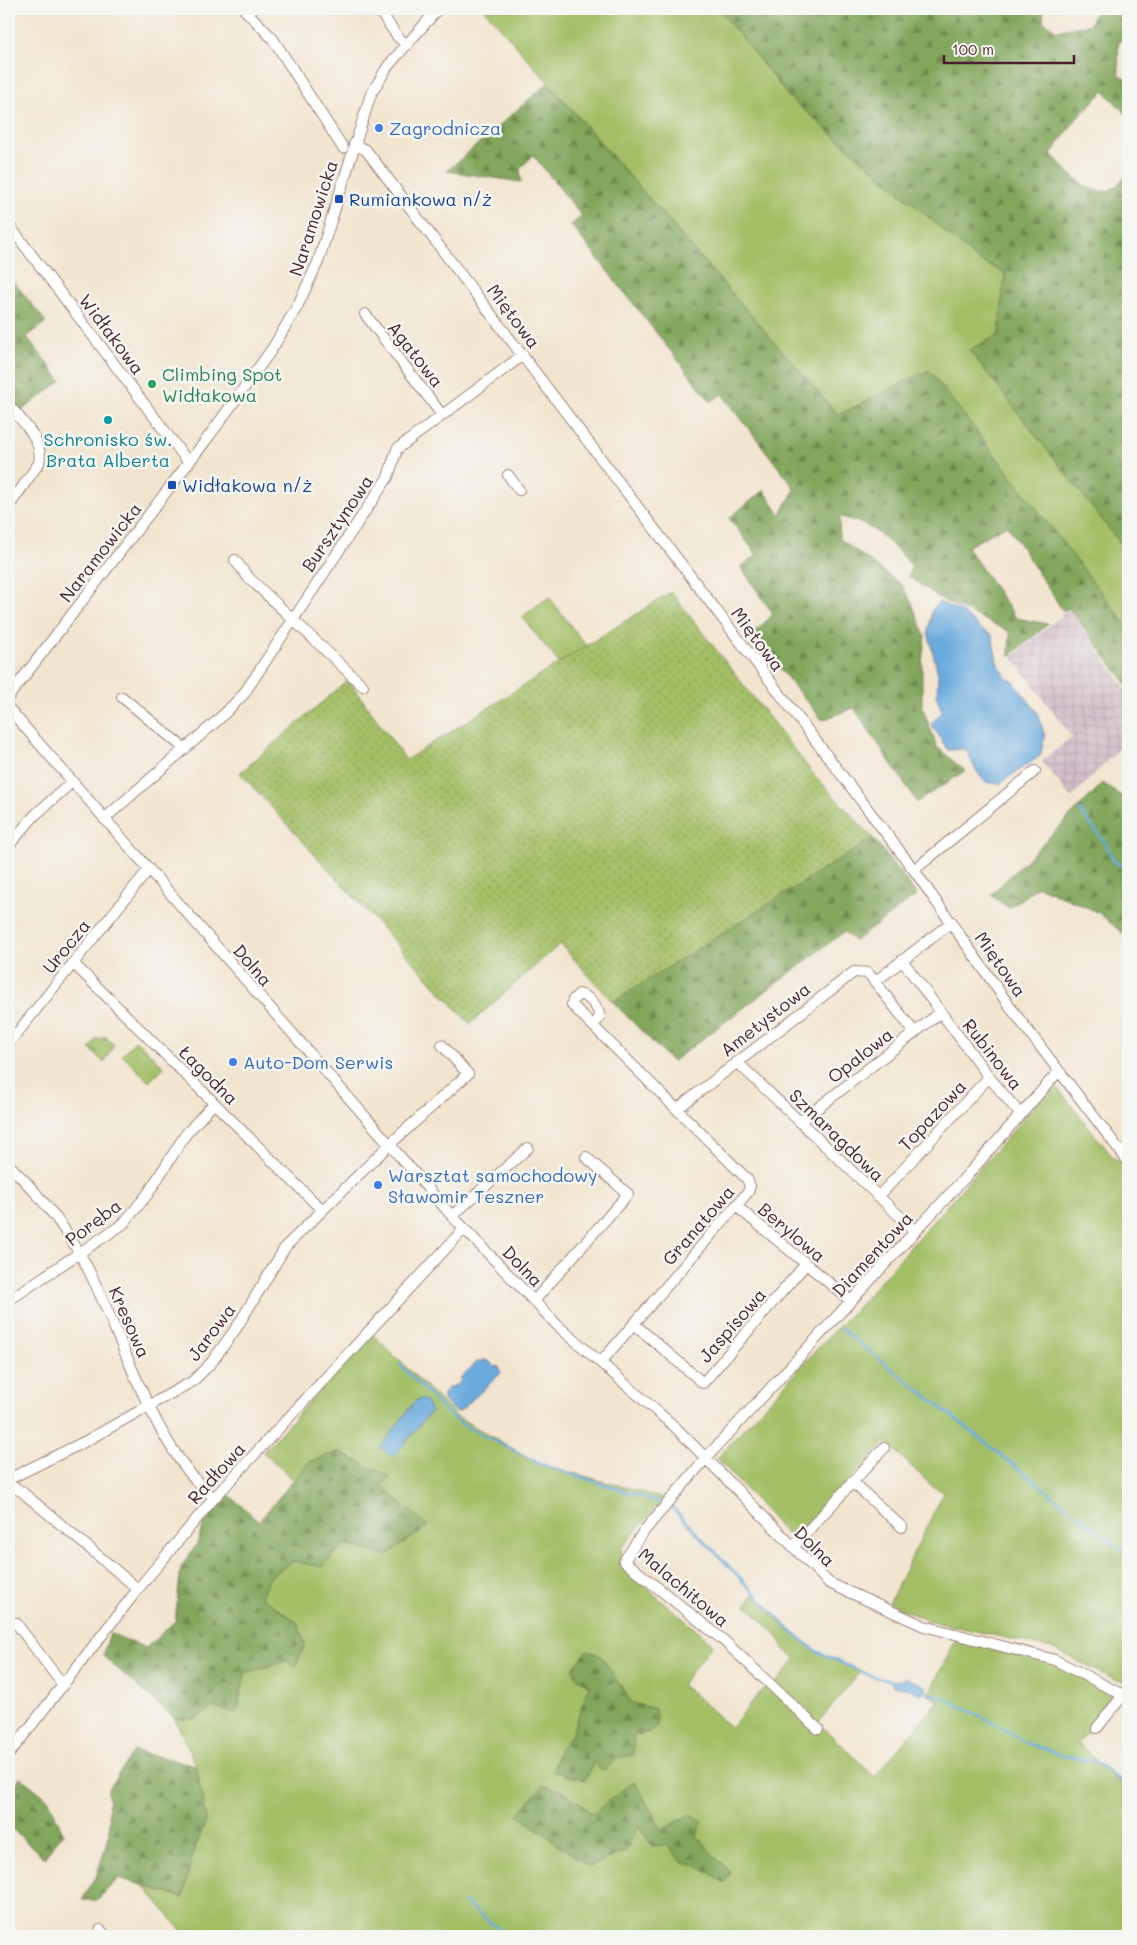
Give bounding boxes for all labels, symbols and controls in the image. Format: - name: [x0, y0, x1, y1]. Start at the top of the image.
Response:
- scale bar: [944, 32, 1074, 64]
- text: 100 m: [952, 39, 994, 59]
- place label: Zagrodnicza: [389, 116, 501, 140]
- marker: Zagrodnicza: [373, 122, 385, 134]
- street label: Naramowicka: [283, 157, 343, 279]
- place label: Rumiankowa n/ż: [349, 187, 492, 211]
- marker: Rumiankowa n/ż: [333, 193, 345, 205]
- street label: Miętowa: [482, 279, 546, 353]
- street label: Widłakowa: [74, 289, 150, 379]
- street label: Agatowa: [383, 316, 449, 392]
- place label: Climbing Spot Widłakowa: [162, 362, 282, 407]
- marker: Climbing Spot Widłakowa: [146, 378, 158, 390]
- marker: Schronisko św. Brata Alberta: [102, 414, 114, 426]
- place label: Schronisko św. Brata Alberta: [44, 427, 172, 472]
- street label: Bursztynowa: [296, 470, 378, 576]
- place label: Widłakowa n/ż: [182, 473, 312, 497]
- marker: Widłakowa n/ż: [166, 479, 178, 491]
- street label: Naramowicka: [53, 497, 147, 607]
- street label: Miętowa: [726, 602, 790, 676]
- street label: Urocza: [37, 914, 95, 978]
- street label: Miętowa: [970, 926, 1032, 1002]
- street label: Dolna: [228, 939, 278, 991]
- street label: Ametystowa: [715, 976, 815, 1062]
- street label: Rubinowa: [958, 1013, 1028, 1095]
- street label: Opalowa: [822, 1022, 898, 1088]
- street label: Łagodna: [174, 1040, 244, 1110]
- place label: Auto-Dom Serwis: [243, 1050, 393, 1074]
- marker: Auto-Dom Serwis: [227, 1056, 239, 1068]
- street label: Topazowa: [893, 1074, 971, 1156]
- street label: Szmaragdowa: [784, 1083, 890, 1187]
- place label: Warsztat samochodowy Sławomir Teszner: [388, 1163, 597, 1208]
- marker: Warsztat samochodowy Sławomir Teszner: [372, 1179, 384, 1191]
- street label: Granatowa: [657, 1180, 739, 1270]
- street label: Poręba: [60, 1193, 126, 1251]
- street label: Berylowa: [753, 1197, 831, 1267]
- street label: Diamentowa: [826, 1206, 918, 1302]
- street label: Dolna: [497, 1240, 549, 1292]
- street label: Kresowa: [104, 1283, 156, 1361]
- street label: Jaspisowa: [693, 1283, 771, 1367]
- street label: Jarowa: [182, 1298, 240, 1366]
- street label: Radłowa: [182, 1437, 250, 1509]
- street label: Dolna: [789, 1520, 841, 1572]
- street label: Malachitowa: [634, 1542, 734, 1632]

